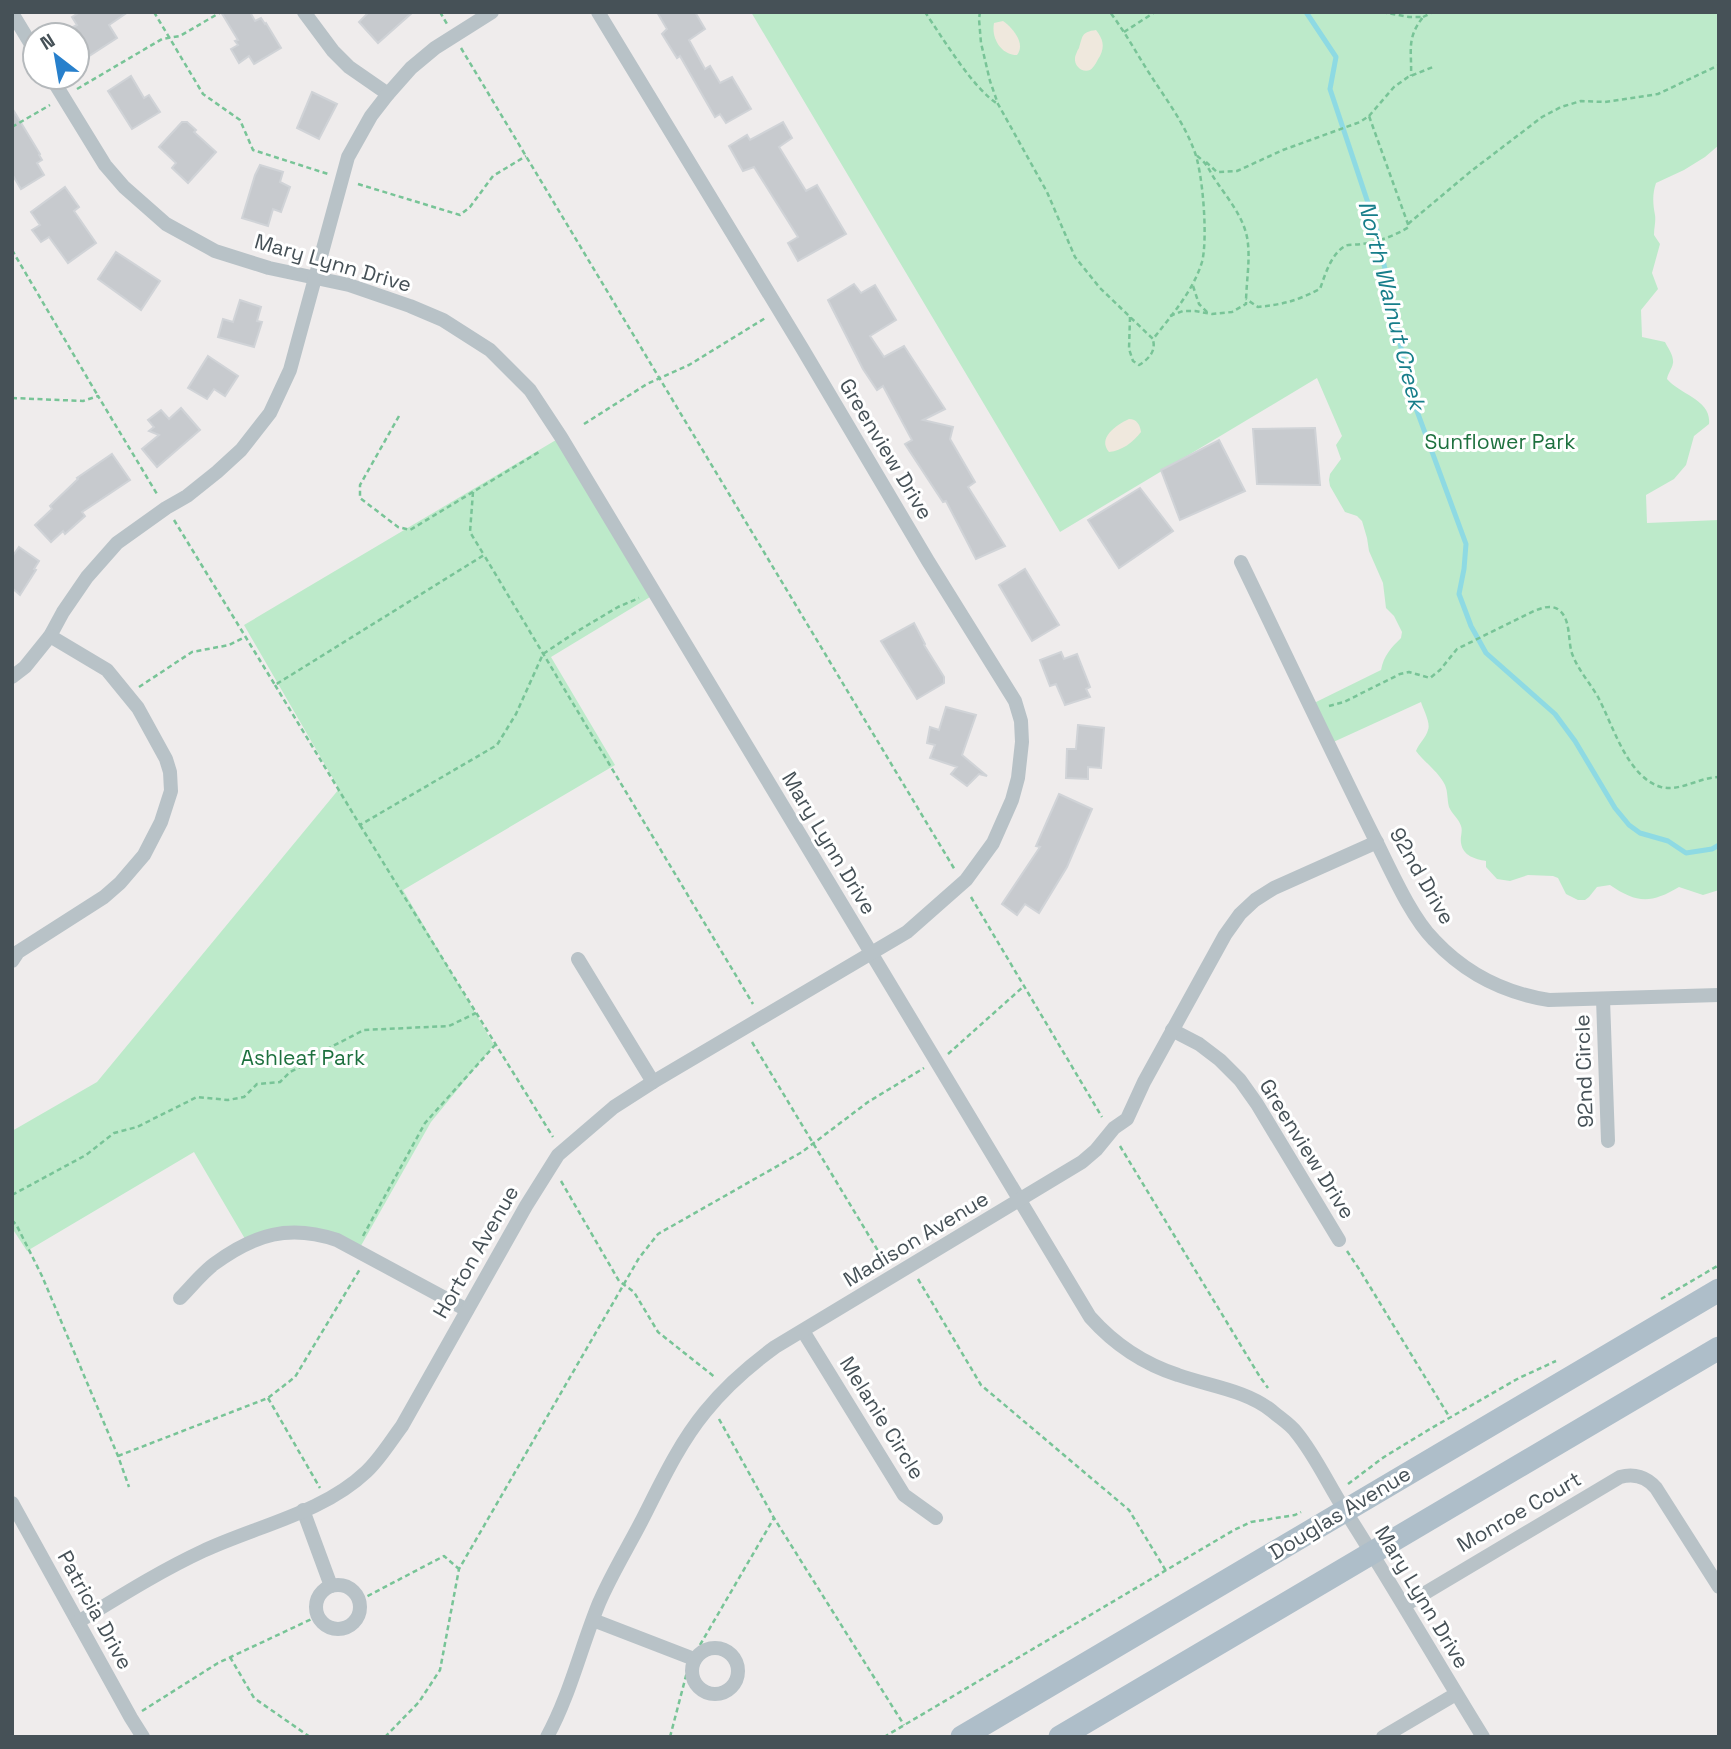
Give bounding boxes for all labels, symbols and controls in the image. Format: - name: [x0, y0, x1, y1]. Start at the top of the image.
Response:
- north arrow: [21, 21, 91, 91]
- text: N: [36, 28, 59, 56]
- water label: North Walnut Creek: [1352, 197, 1433, 415]
- street label: Mary Lynn Drive: [252, 227, 415, 298]
- street label: Greenview Drive: [834, 373, 939, 524]
- park label: Sunflower Park: [1424, 428, 1576, 455]
- street label: Mary Lynn Drive: [776, 766, 883, 919]
- street label: 92nd Drive: [1384, 822, 1461, 929]
- street label: 92nd Circle: [1568, 1014, 1599, 1128]
- park label: Ashleaf Park: [241, 1044, 365, 1071]
- street label: Greenview Drive: [1254, 1074, 1361, 1224]
- street label: Horton Avenue: [427, 1180, 525, 1323]
- street label: Madison Avenue: [838, 1185, 993, 1293]
- street label: Melanie Circle: [834, 1351, 931, 1484]
- street label: Douglas Avenue: [1264, 1460, 1416, 1566]
- street label: Monroe Court: [1452, 1465, 1586, 1558]
- street label: Mary Lynn Drive: [1369, 1520, 1476, 1673]
- street label: Patricia Drive: [52, 1545, 139, 1674]

